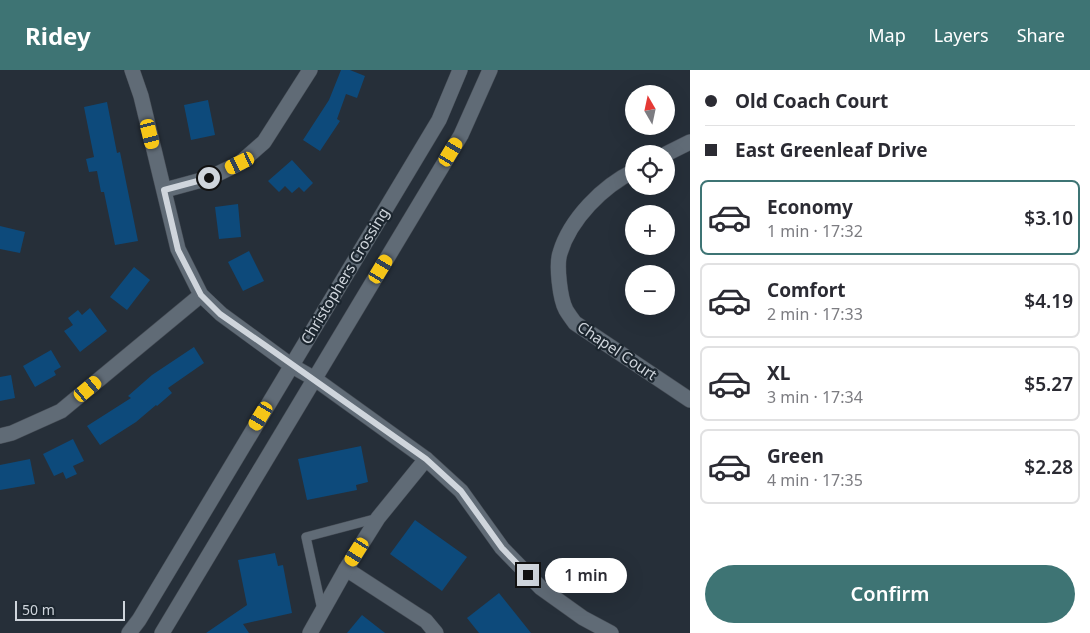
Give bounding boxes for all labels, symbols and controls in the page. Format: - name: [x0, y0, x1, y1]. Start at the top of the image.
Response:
- text: Ridey: [25, 19, 91, 52]
- text: Map: [868, 23, 906, 47]
- text: Layers: [934, 23, 989, 47]
- text: Share: [1017, 23, 1065, 47]
- north arrow: [625, 85, 675, 135]
- map controls: [625, 85, 675, 315]
- text: Old Coach Court: [735, 88, 888, 114]
- car: [139, 118, 160, 150]
- car: [436, 135, 465, 169]
- text: East Greenleaf Drive: [735, 137, 928, 163]
- button: locate: [625, 145, 675, 195]
- car: [223, 150, 256, 176]
- route start: [198, 167, 220, 189]
- text: Economy: [767, 194, 853, 220]
- icon: car: [707, 195, 752, 240]
- street label: Christophers Crossing: [295, 204, 393, 347]
- button: +: [625, 205, 675, 255]
- text: $3.10: [1024, 205, 1073, 231]
- text: 1 min · 17:32: [767, 220, 863, 242]
- car: [366, 252, 395, 286]
- button: −: [625, 265, 675, 315]
- text: Comfort: [767, 277, 846, 303]
- icon: car: [707, 278, 752, 323]
- text: $4.19: [1024, 288, 1073, 314]
- text: 2 min · 17:33: [767, 303, 863, 325]
- street label: Chapel Court: [574, 316, 662, 385]
- text: XL: [767, 360, 790, 386]
- icon: car: [707, 361, 752, 406]
- text: $5.27: [1024, 371, 1073, 397]
- car: [71, 374, 104, 404]
- text: 3 min · 17:34: [767, 386, 863, 408]
- car: [246, 399, 275, 433]
- text: Green: [767, 443, 824, 469]
- icon: car: [707, 444, 752, 489]
- text: $2.28: [1024, 454, 1073, 480]
- text: 4 min · 17:35: [767, 469, 863, 491]
- car: [342, 535, 371, 569]
- callout: 1 min: [546, 558, 628, 592]
- route end: [517, 564, 539, 586]
- text: 1 min: [564, 564, 608, 586]
- button: Confirm: [705, 565, 1075, 623]
- scale bar: [15, 598, 125, 621]
- text: 50 m: [22, 600, 55, 619]

